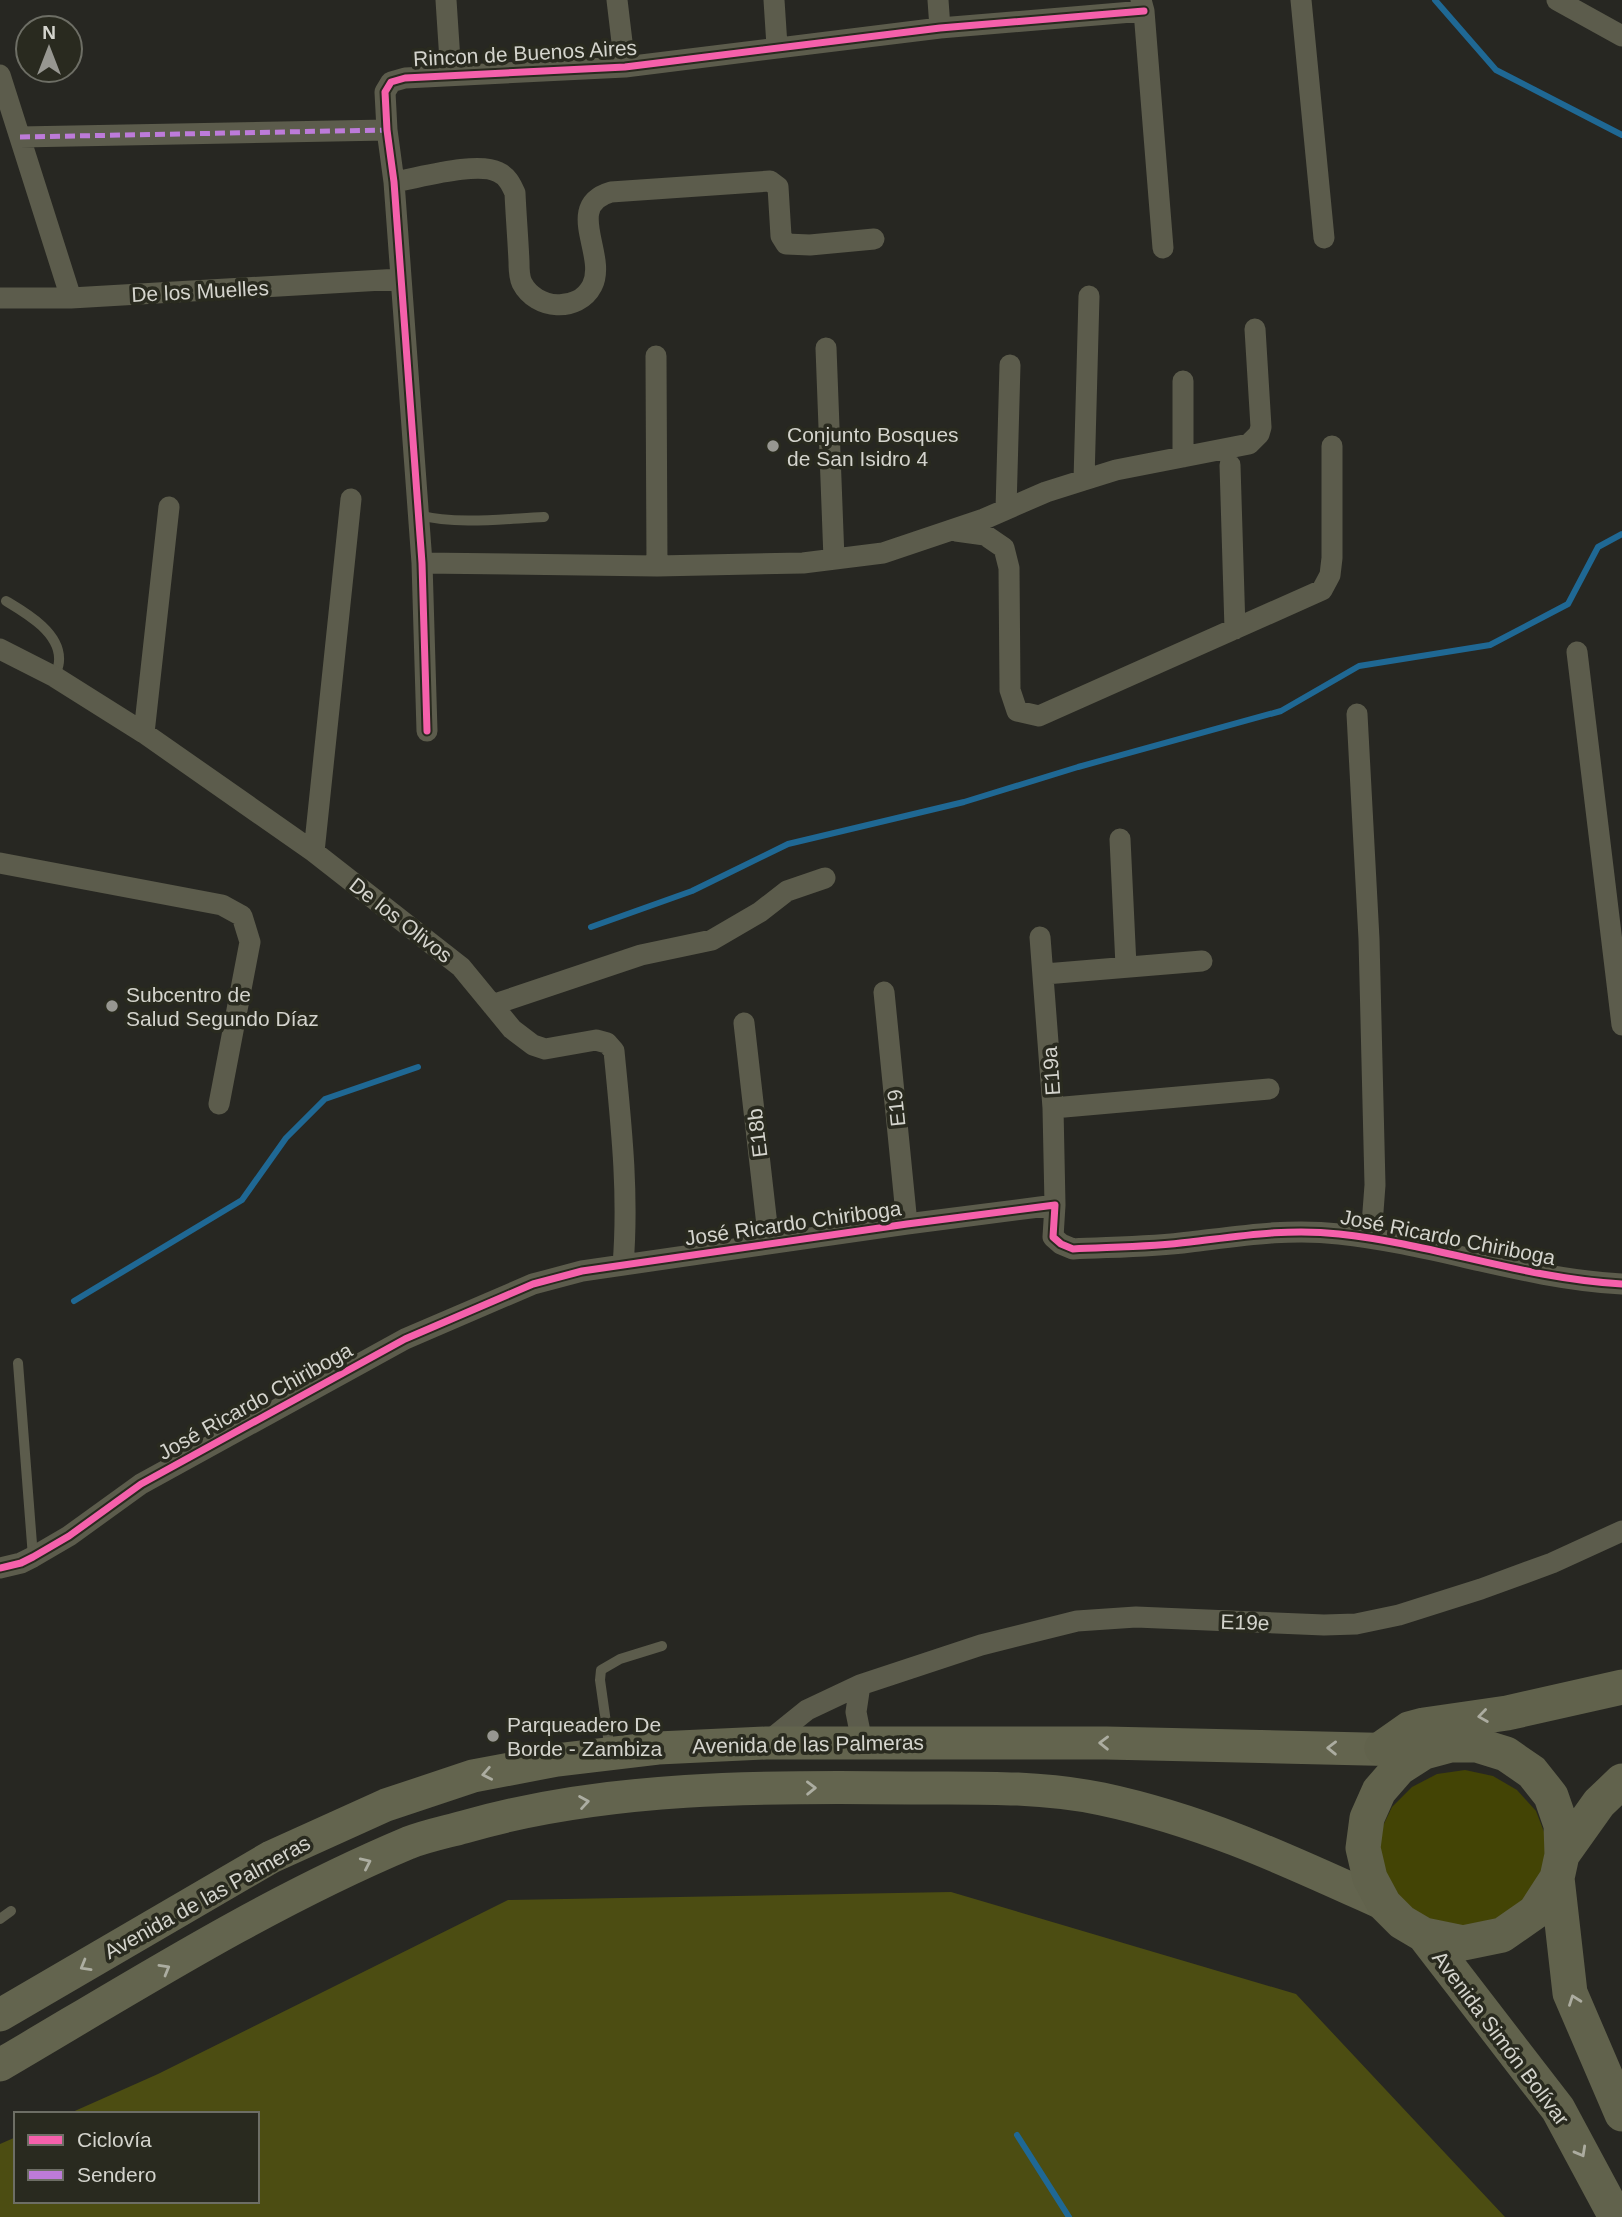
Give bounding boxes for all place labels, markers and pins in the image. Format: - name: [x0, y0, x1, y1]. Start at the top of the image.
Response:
- place label: Conjunto Bosques de San Isidro 4: [787, 423, 959, 470]
- marker: Conjunto Bosques de San Isidro 4: [765, 438, 781, 454]
- place label: Subcentro de Salud Segundo Díaz: [126, 983, 319, 1030]
- marker: Subcentro de Salud Segundo Díaz: [104, 998, 120, 1014]
- place label: Parqueadero De Borde - Zambiza: [507, 1713, 663, 1760]
- marker: Parqueadero De Borde - Zambiza: [485, 1728, 501, 1744]

